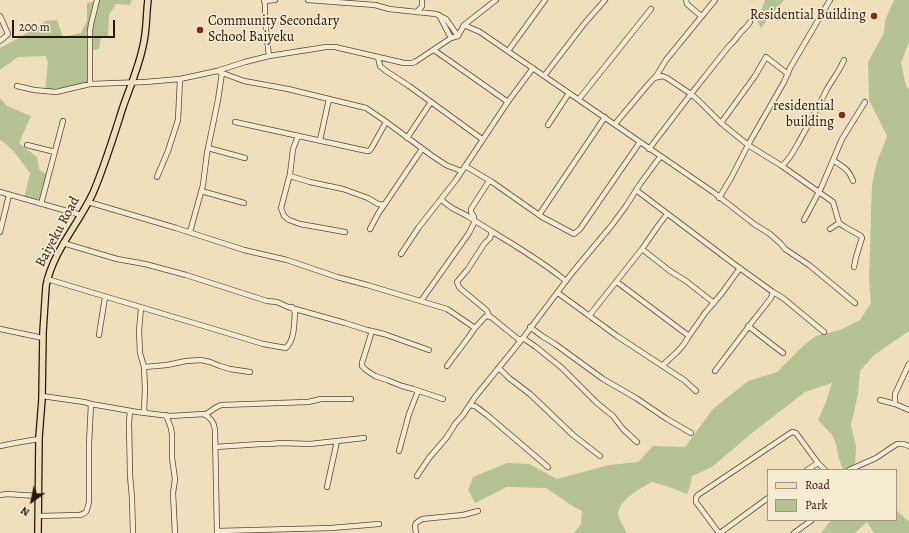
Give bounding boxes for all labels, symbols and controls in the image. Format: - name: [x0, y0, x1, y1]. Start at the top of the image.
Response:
- place label: Residential Building: [750, 8, 866, 24]
- marker: Residential Building: [869, 11, 879, 21]
- scale bar: [14, 12, 117, 38]
- place label: Community Secondary School Baiyeku: [208, 14, 339, 46]
- text: 200 m: [19, 19, 50, 35]
- marker: Community Secondary School Baiyeku: [195, 25, 205, 35]
- place label: residential building: [773, 99, 834, 132]
- marker: residential building: [837, 110, 847, 120]
- street label: Baiyeku Road: [32, 194, 84, 270]
- legend: [767, 469, 897, 521]
- text: Road: [805, 477, 830, 493]
- north arrow: [12, 481, 52, 521]
- text: Park: [805, 497, 828, 513]
- text: N: [18, 503, 33, 520]

